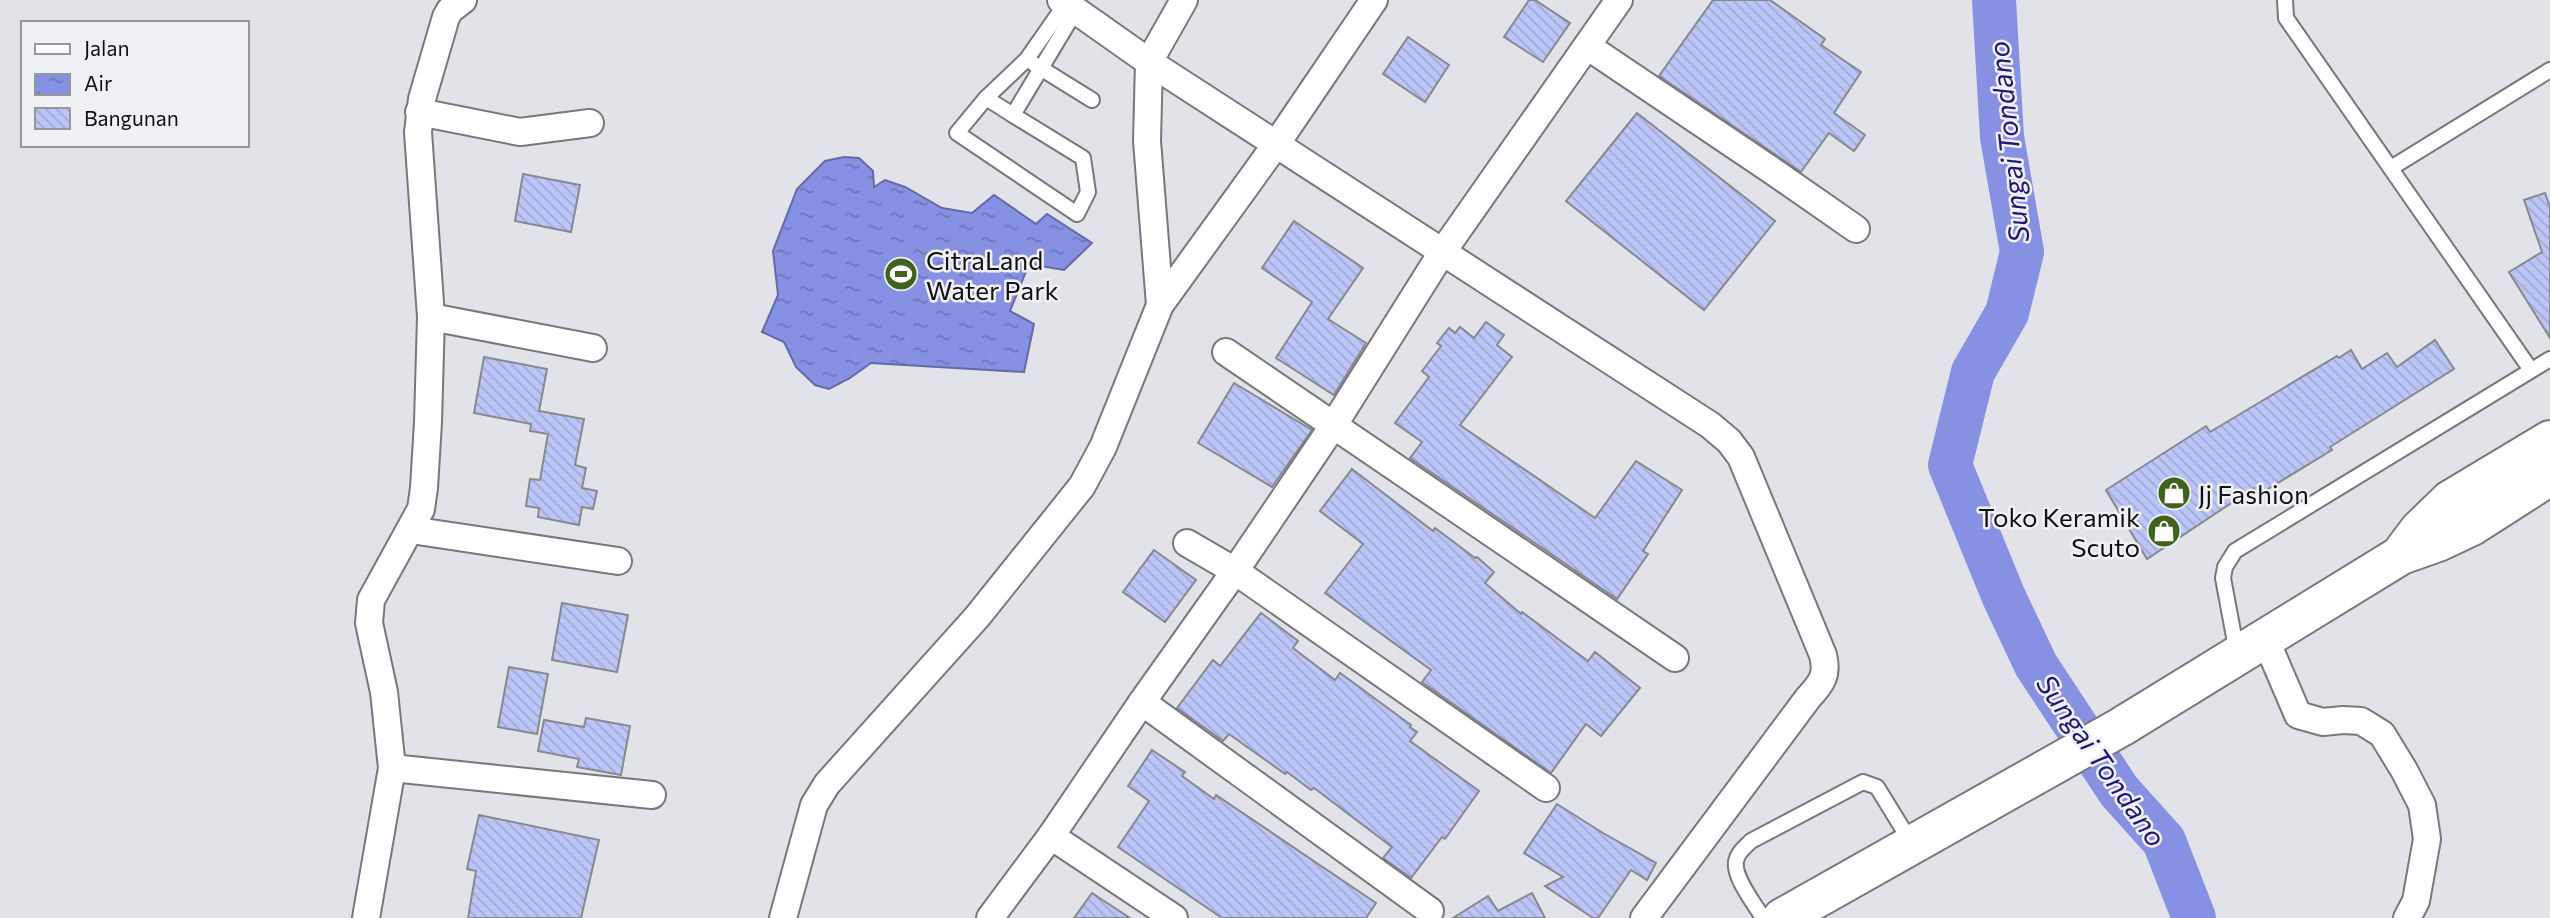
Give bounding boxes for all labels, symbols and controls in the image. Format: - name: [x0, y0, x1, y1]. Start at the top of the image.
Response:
- legend: [21, 21, 248, 147]
- text: Jalan: [84, 35, 129, 60]
- water label: Sungai Tondano: [1981, 40, 2035, 244]
- text: Air: [84, 70, 112, 95]
- text: Bangunan: [84, 105, 179, 130]
- place label: CitraLand Water Park: [926, 244, 1059, 305]
- sports icon: CitraLand Water Park: [882, 255, 920, 293]
- shop icon: Jj Fashion: [2155, 474, 2193, 512]
- place label: Jj Fashion: [2198, 478, 2309, 509]
- place label: Toko Keramik Scuto: [1978, 501, 2140, 562]
- shop icon: Toko Keramik Scuto: [2145, 512, 2183, 550]
- water label: Sungai Tondano: [2030, 667, 2174, 853]

